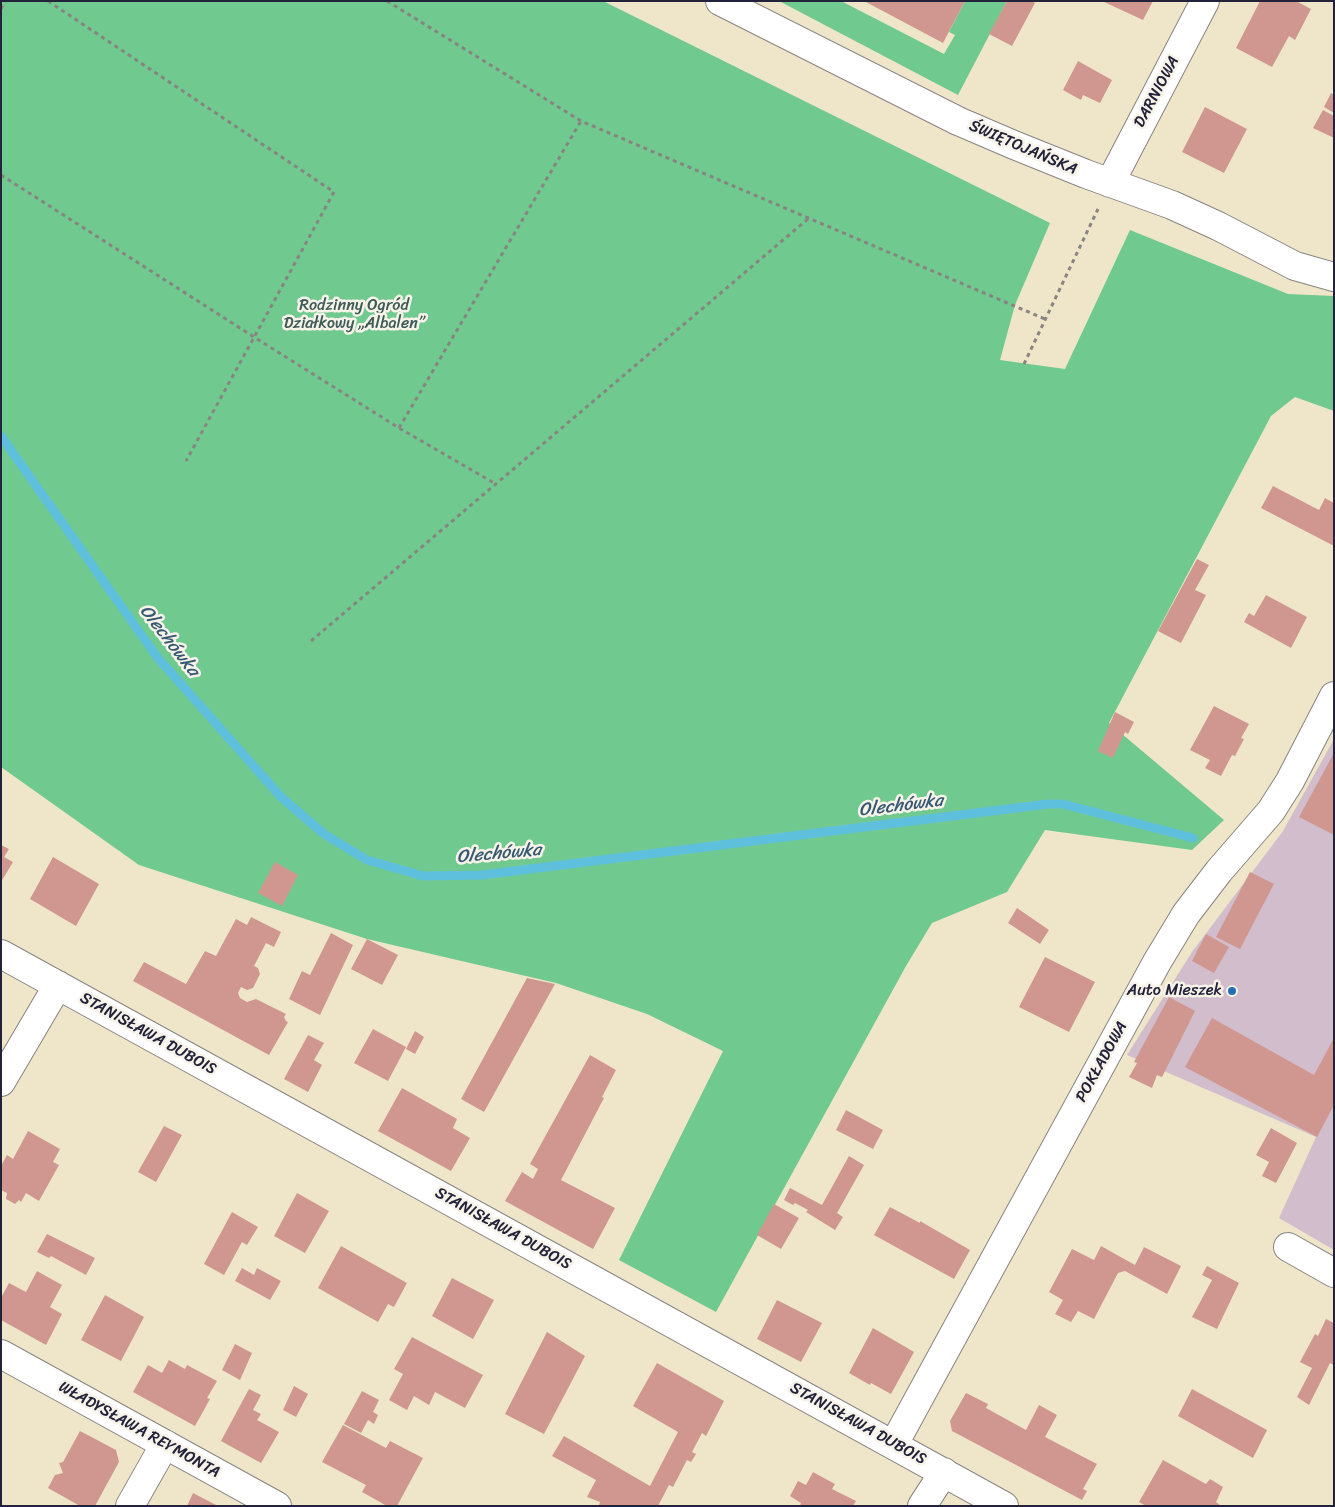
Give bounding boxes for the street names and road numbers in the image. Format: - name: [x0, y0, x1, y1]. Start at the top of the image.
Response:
- street label: DARNIOWA: [1130, 53, 1184, 131]
- street label: ŚWIĘTOJAŃSKA: [966, 117, 1080, 179]
- street label: STANISŁAWA DUBOIS: [77, 989, 219, 1079]
- street label: POKŁADOWA: [1072, 1018, 1132, 1106]
- street label: STANISŁAWA DUBOIS: [432, 1184, 574, 1274]
- street label: WŁADYSŁAWA REYMONTA: [55, 1378, 223, 1482]
- street label: STANISŁAWA DUBOIS: [787, 1379, 929, 1469]

